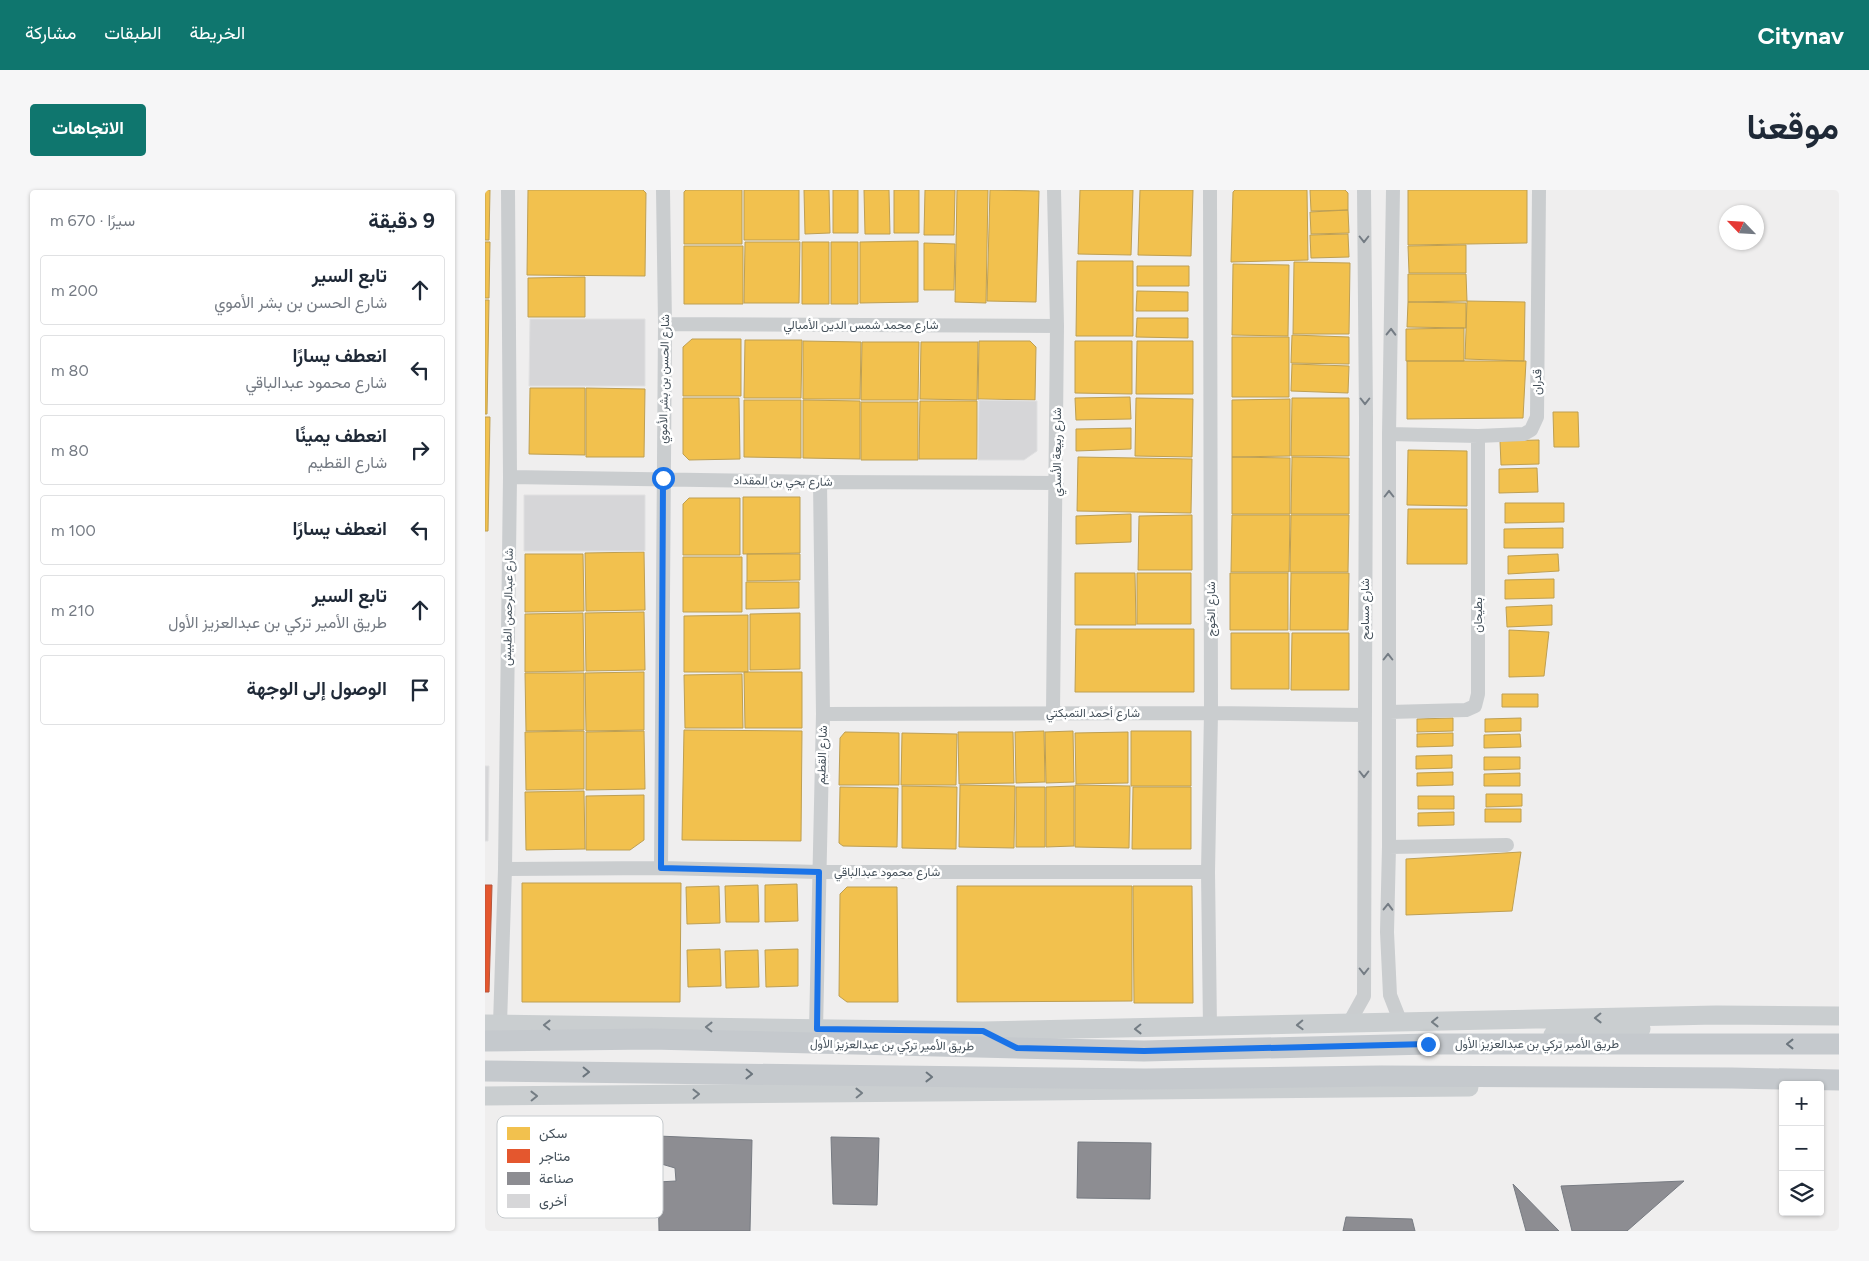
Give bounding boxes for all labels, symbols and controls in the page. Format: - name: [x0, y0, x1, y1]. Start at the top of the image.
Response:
- text: Citynav: [1757, 21, 1844, 50]
- text: مشاركة: [25, 22, 76, 44]
- text: الطبقات: [104, 22, 161, 44]
- text: الخريطة: [189, 22, 245, 44]
- button: الاتجاهات: [30, 104, 146, 156]
- text: موقعنا: [1746, 106, 1839, 148]
- north arrow: [1719, 205, 1764, 250]
- text: 9 دقيقة: [368, 208, 435, 233]
- text: سيرًا · 670 m: [50, 211, 135, 230]
- one-way arrow: [1359, 235, 1369, 243]
- text: تابع السير: [312, 264, 387, 287]
- icon: ahead: [406, 276, 434, 304]
- text: 200 m: [51, 281, 98, 300]
- text: شارع الحسن بن بشر الأموي: [214, 293, 387, 312]
- street label: شارع الحسن بن بشر الأموي: [656, 314, 675, 444]
- street label: شارع محمد شمس الدين الأمبالي: [784, 318, 938, 335]
- one-way arrow: [1385, 327, 1396, 335]
- text: انعطف يسارًا: [293, 344, 387, 367]
- icon: left: [406, 356, 434, 384]
- text: 80 m: [51, 361, 89, 380]
- street label: قدران: [1530, 369, 1545, 395]
- text: شارع محمود عبدالباقي: [245, 373, 387, 392]
- one-way arrow: [1360, 397, 1371, 405]
- street label: شارع ربيعة الأسدي: [1050, 408, 1067, 496]
- text: انعطف يمينًا: [295, 424, 387, 447]
- icon: right: [406, 436, 434, 464]
- text: 80 m: [51, 441, 89, 460]
- text: شارع القطيم: [308, 453, 387, 472]
- route start: [652, 467, 675, 490]
- street label: شارع يحي بن المقداد: [733, 473, 833, 492]
- one-way arrow: [1383, 490, 1394, 498]
- icon: left: [406, 516, 434, 544]
- text: انعطف يسارًا: [293, 517, 387, 540]
- text: 100 m: [51, 521, 96, 540]
- street label: شارع عبدالرحمن الطبيش: [500, 548, 518, 666]
- street label: شارع مسامح: [1358, 578, 1374, 640]
- street label: شارع الخوج: [1204, 582, 1220, 636]
- text: تابع السير: [312, 584, 387, 607]
- icon: ahead: [406, 596, 434, 624]
- street label: بطيحان: [1471, 597, 1485, 633]
- text: 210 m: [51, 601, 94, 620]
- text: طريق الأمير تركي بن عبدالعزيز الأول: [168, 613, 387, 632]
- one-way arrow: [1383, 652, 1393, 660]
- icon: arrive: [406, 676, 434, 704]
- text: الوصول إلى الوجهة: [247, 677, 387, 700]
- street label: شارع أحمد التمبكتي: [1046, 706, 1140, 723]
- street label: شارع القطيم: [814, 725, 832, 785]
- one-way arrow: [1359, 770, 1369, 778]
- street label: شارع محمود عبدالباقي: [834, 865, 940, 882]
- one-way arrow: [1382, 902, 1393, 910]
- one-way arrow: [1359, 968, 1369, 975]
- one-way arrow: [1594, 1013, 1602, 1023]
- one-way arrow: [1431, 1017, 1439, 1027]
- one-way arrow: [1296, 1019, 1304, 1030]
- one-way arrow: [542, 1020, 550, 1030]
- one-way arrow: [705, 1022, 712, 1032]
- one-way arrow: [1133, 1023, 1141, 1034]
- route end: [1417, 1033, 1440, 1056]
- street label: طريق الأمير تركي بن عبدالعزيز الأول: [810, 1037, 974, 1056]
- street label: طريق الأمير تركي بن عبدالعزيز الأول: [1455, 1037, 1619, 1054]
- one-way arrow: [1786, 1039, 1794, 1049]
- one-way arrow: [582, 1067, 590, 1077]
- one-way arrow: [745, 1069, 753, 1079]
- one-way arrow: [925, 1071, 933, 1082]
- map controls: [1779, 1081, 1824, 1216]
- button: +: [1779, 1081, 1824, 1126]
- one-way arrow: [855, 1087, 863, 1098]
- one-way arrow: [692, 1089, 700, 1099]
- one-way arrow: [530, 1091, 538, 1101]
- legend: [497, 1116, 663, 1218]
- text: سكن: [539, 1125, 567, 1142]
- button: −: [1779, 1126, 1824, 1171]
- text: متاجر: [538, 1148, 570, 1165]
- text: صناعة: [539, 1170, 574, 1187]
- button: layers: [1779, 1171, 1824, 1216]
- text: أخرى: [539, 1193, 567, 1210]

